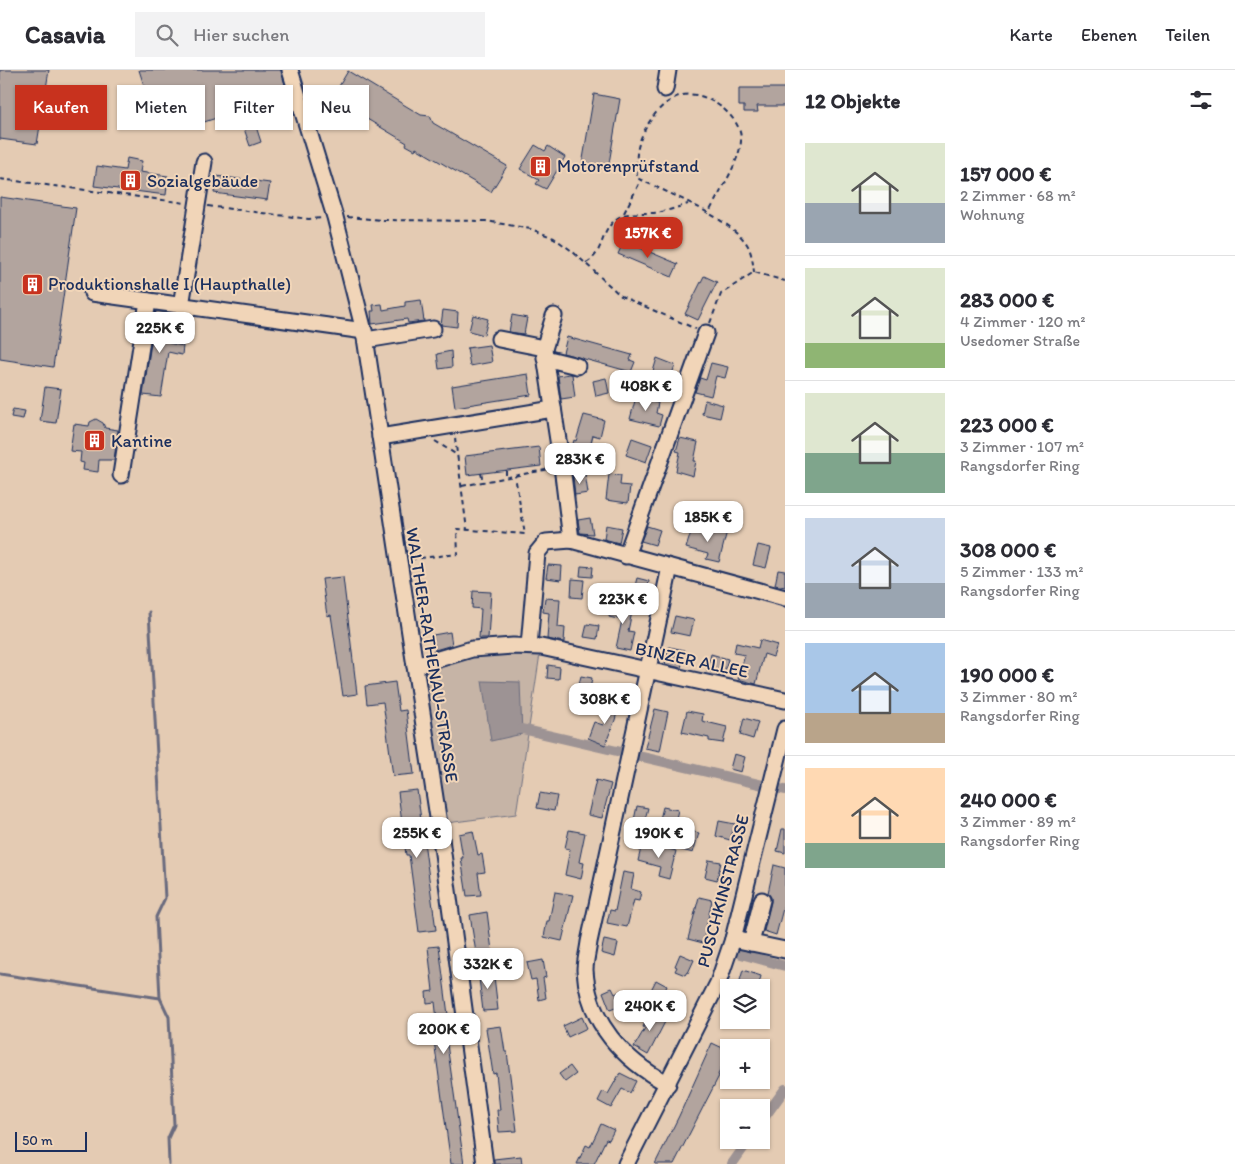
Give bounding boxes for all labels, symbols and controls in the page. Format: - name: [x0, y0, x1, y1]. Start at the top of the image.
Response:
- search box: [135, 12, 485, 57]
- text: Casavia: [25, 20, 105, 49]
- icon: search: [153, 21, 181, 49]
- text: Hier suchen: [193, 23, 289, 46]
- text: Karte: [1010, 24, 1053, 46]
- text: Ebenen: [1081, 24, 1137, 46]
- text: Teilen: [1165, 24, 1210, 46]
- chip: Kaufen: [15, 85, 107, 130]
- chip: Mieten: [117, 85, 205, 130]
- chip: Filter: [215, 85, 293, 130]
- chip: Neu: [303, 85, 369, 130]
- icon: filters: [1187, 86, 1215, 114]
- text: 12 Objekte: [805, 88, 901, 113]
- building icon: Motorenprüfstand: [529, 154, 553, 178]
- place label: Motorenprüfstand: [557, 155, 699, 177]
- text: 157 000 €: [960, 161, 1051, 186]
- icon: home: [845, 163, 905, 223]
- building icon: Sozialgebäude: [119, 169, 143, 193]
- place label: Sozialgebäude: [147, 170, 258, 192]
- text: 2 Zimmer · 68 m²: [960, 186, 1076, 205]
- text: Wohnung: [960, 205, 1024, 224]
- pin: 157K €: [607, 216, 689, 259]
- text: 157K €: [625, 223, 671, 242]
- building icon: Produktionshalle I (Haupthalle): [20, 272, 44, 296]
- place label: Produktionshalle I (Haupthalle): [48, 273, 291, 295]
- text: 283 000 €: [960, 287, 1054, 312]
- icon: home: [845, 288, 905, 348]
- pin: 225K €: [119, 312, 201, 354]
- text: 4 Zimmer · 120 m²: [960, 312, 1086, 331]
- text: 225K €: [136, 318, 184, 337]
- text: Usedomer Straße: [960, 331, 1080, 350]
- pin: 408K €: [605, 370, 687, 412]
- text: 408K €: [620, 376, 672, 395]
- text: 223 000 €: [960, 412, 1054, 437]
- icon: home: [845, 413, 905, 473]
- building icon: Kantine: [83, 429, 107, 453]
- place label: Kantine: [111, 430, 172, 452]
- text: 3 Zimmer · 107 m²: [960, 437, 1084, 456]
- pin: 283K €: [539, 442, 621, 485]
- text: 283K €: [556, 449, 604, 468]
- text: Rangsdorfer Ring: [960, 456, 1080, 475]
- pin: 185K €: [667, 500, 749, 543]
- text: 185K €: [684, 507, 732, 526]
- street label: WALTHER-RATHENAU-STRASSE: [401, 526, 463, 784]
- text: 308 000 €: [960, 537, 1056, 562]
- icon: home: [845, 538, 905, 598]
- text: 5 Zimmer · 133 m²: [960, 562, 1083, 581]
- text: Rangsdorfer Ring: [960, 581, 1080, 600]
- pin: 223K €: [582, 582, 664, 625]
- text: 223K €: [599, 589, 647, 608]
- street label: BINZER ALLEE: [633, 637, 751, 683]
- text: 190 000 €: [960, 662, 1054, 687]
- icon: home: [845, 663, 905, 723]
- pin: 308K €: [564, 682, 646, 725]
- text: 3 Zimmer · 80 m²: [960, 687, 1078, 706]
- text: 308K €: [580, 689, 630, 708]
- text: Rangsdorfer Ring: [960, 706, 1080, 725]
- text: 240 000 €: [960, 787, 1057, 812]
- icon: home: [845, 788, 905, 848]
- street label: PUSCHKINSTRASSE: [692, 812, 754, 970]
- text: 3 Zimmer · 89 m²: [960, 812, 1076, 831]
- pin: 255K €: [376, 816, 458, 859]
- pin: 190K €: [618, 816, 700, 859]
- text: 255K €: [393, 823, 441, 842]
- text: 190K €: [635, 823, 683, 842]
- text: Rangsdorfer Ring: [960, 831, 1080, 850]
- pin: 332K €: [447, 948, 529, 990]
- text: 332K €: [464, 954, 512, 973]
- map controls: [720, 979, 770, 1149]
- button: layers: [720, 979, 770, 1029]
- pin: 240K €: [609, 990, 691, 1032]
- text: 240K €: [625, 996, 675, 1015]
- pin: 200K €: [403, 1012, 485, 1055]
- text: 200K €: [418, 1019, 470, 1038]
- button: +: [720, 1039, 770, 1089]
- button: −: [720, 1099, 770, 1149]
- scale bar: [15, 1129, 88, 1152]
- text: 50 m: [22, 1132, 53, 1149]

